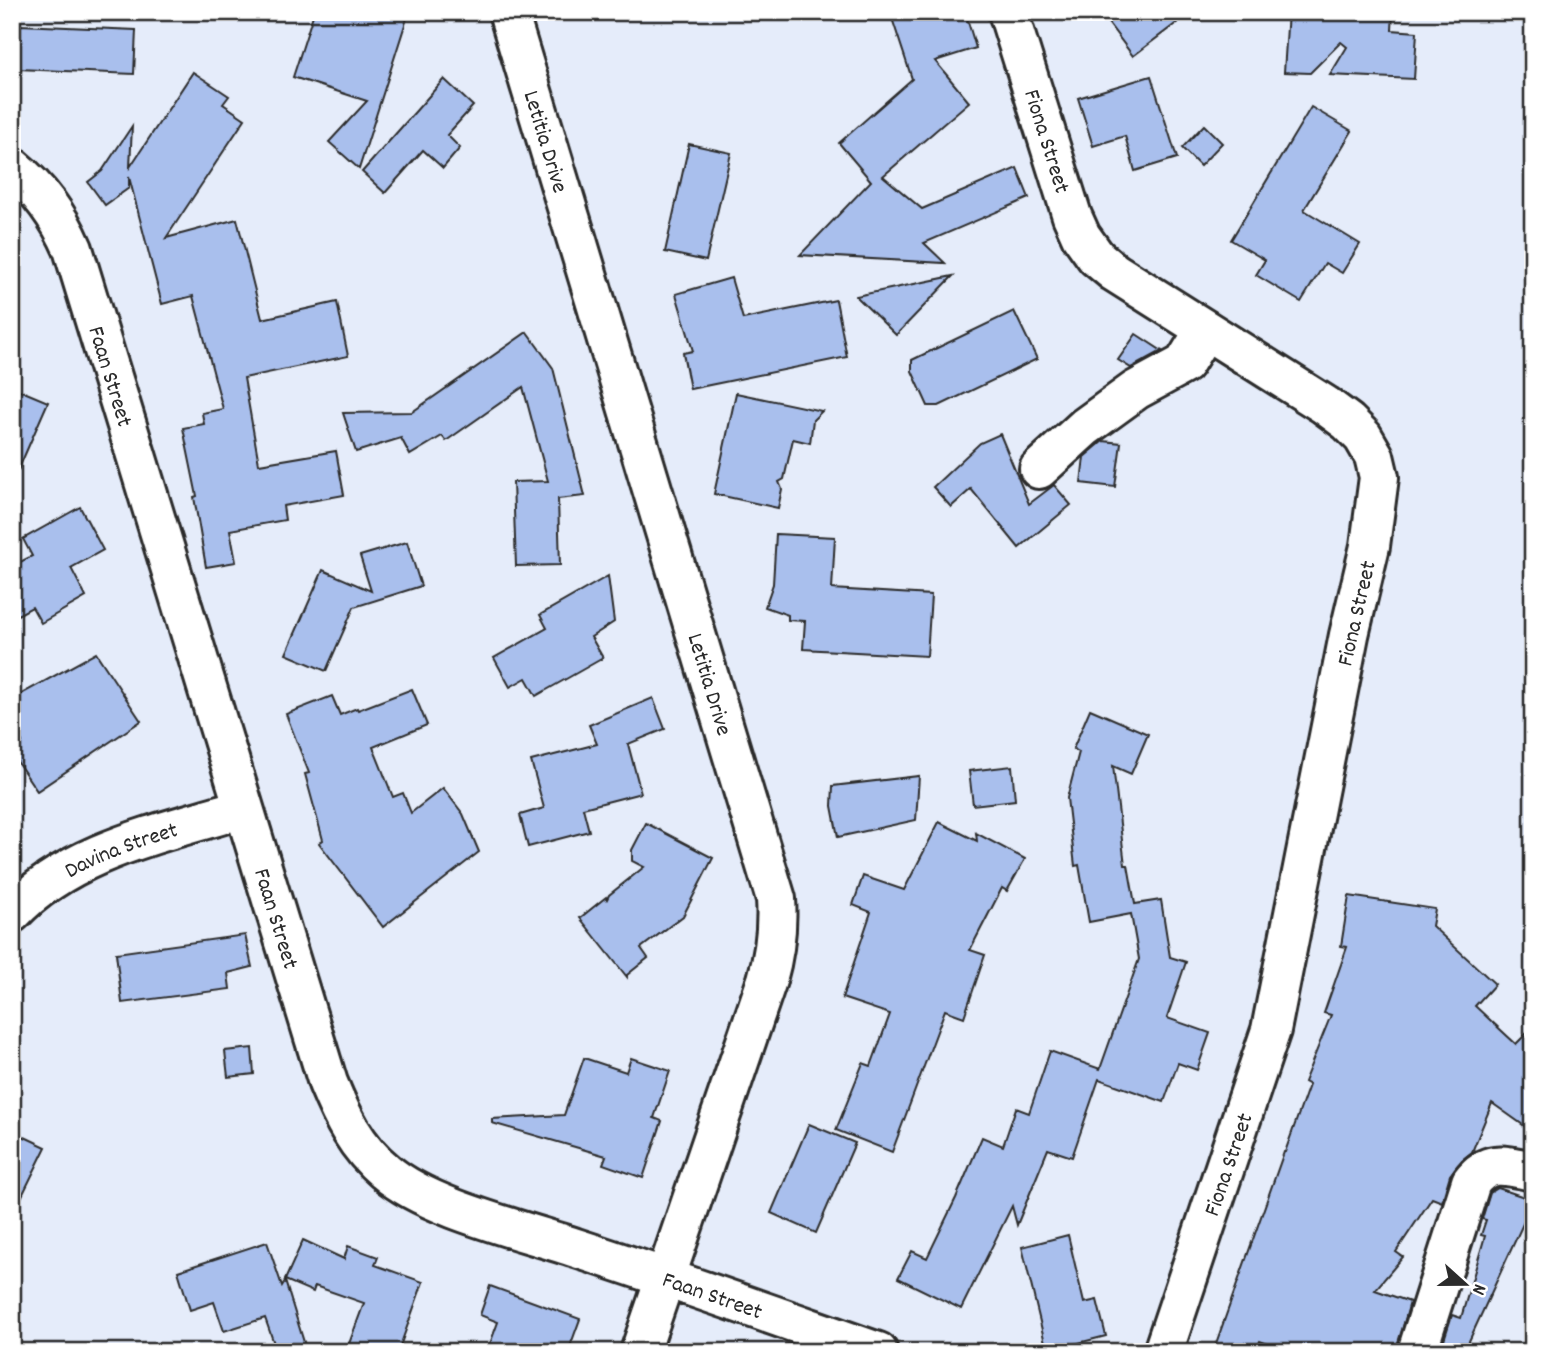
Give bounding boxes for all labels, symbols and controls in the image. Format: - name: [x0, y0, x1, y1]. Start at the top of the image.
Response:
- street label: Fiona Street: [1013, 86, 1077, 198]
- street label: Letitia Drive: [513, 87, 575, 197]
- street label: Faan Street: [78, 323, 139, 431]
- street label: Fiona Street: [1330, 558, 1387, 670]
- street label: Letitia Drive: [677, 630, 739, 740]
- street label: Davina Street: [60, 815, 182, 889]
- street label: Faan Street: [243, 865, 305, 974]
- street label: Fiona Street: [1197, 1109, 1263, 1221]
- north arrow: [1430, 1248, 1500, 1318]
- street label: Faan Street: [657, 1265, 766, 1330]
- text: N: [1463, 1280, 1492, 1298]

